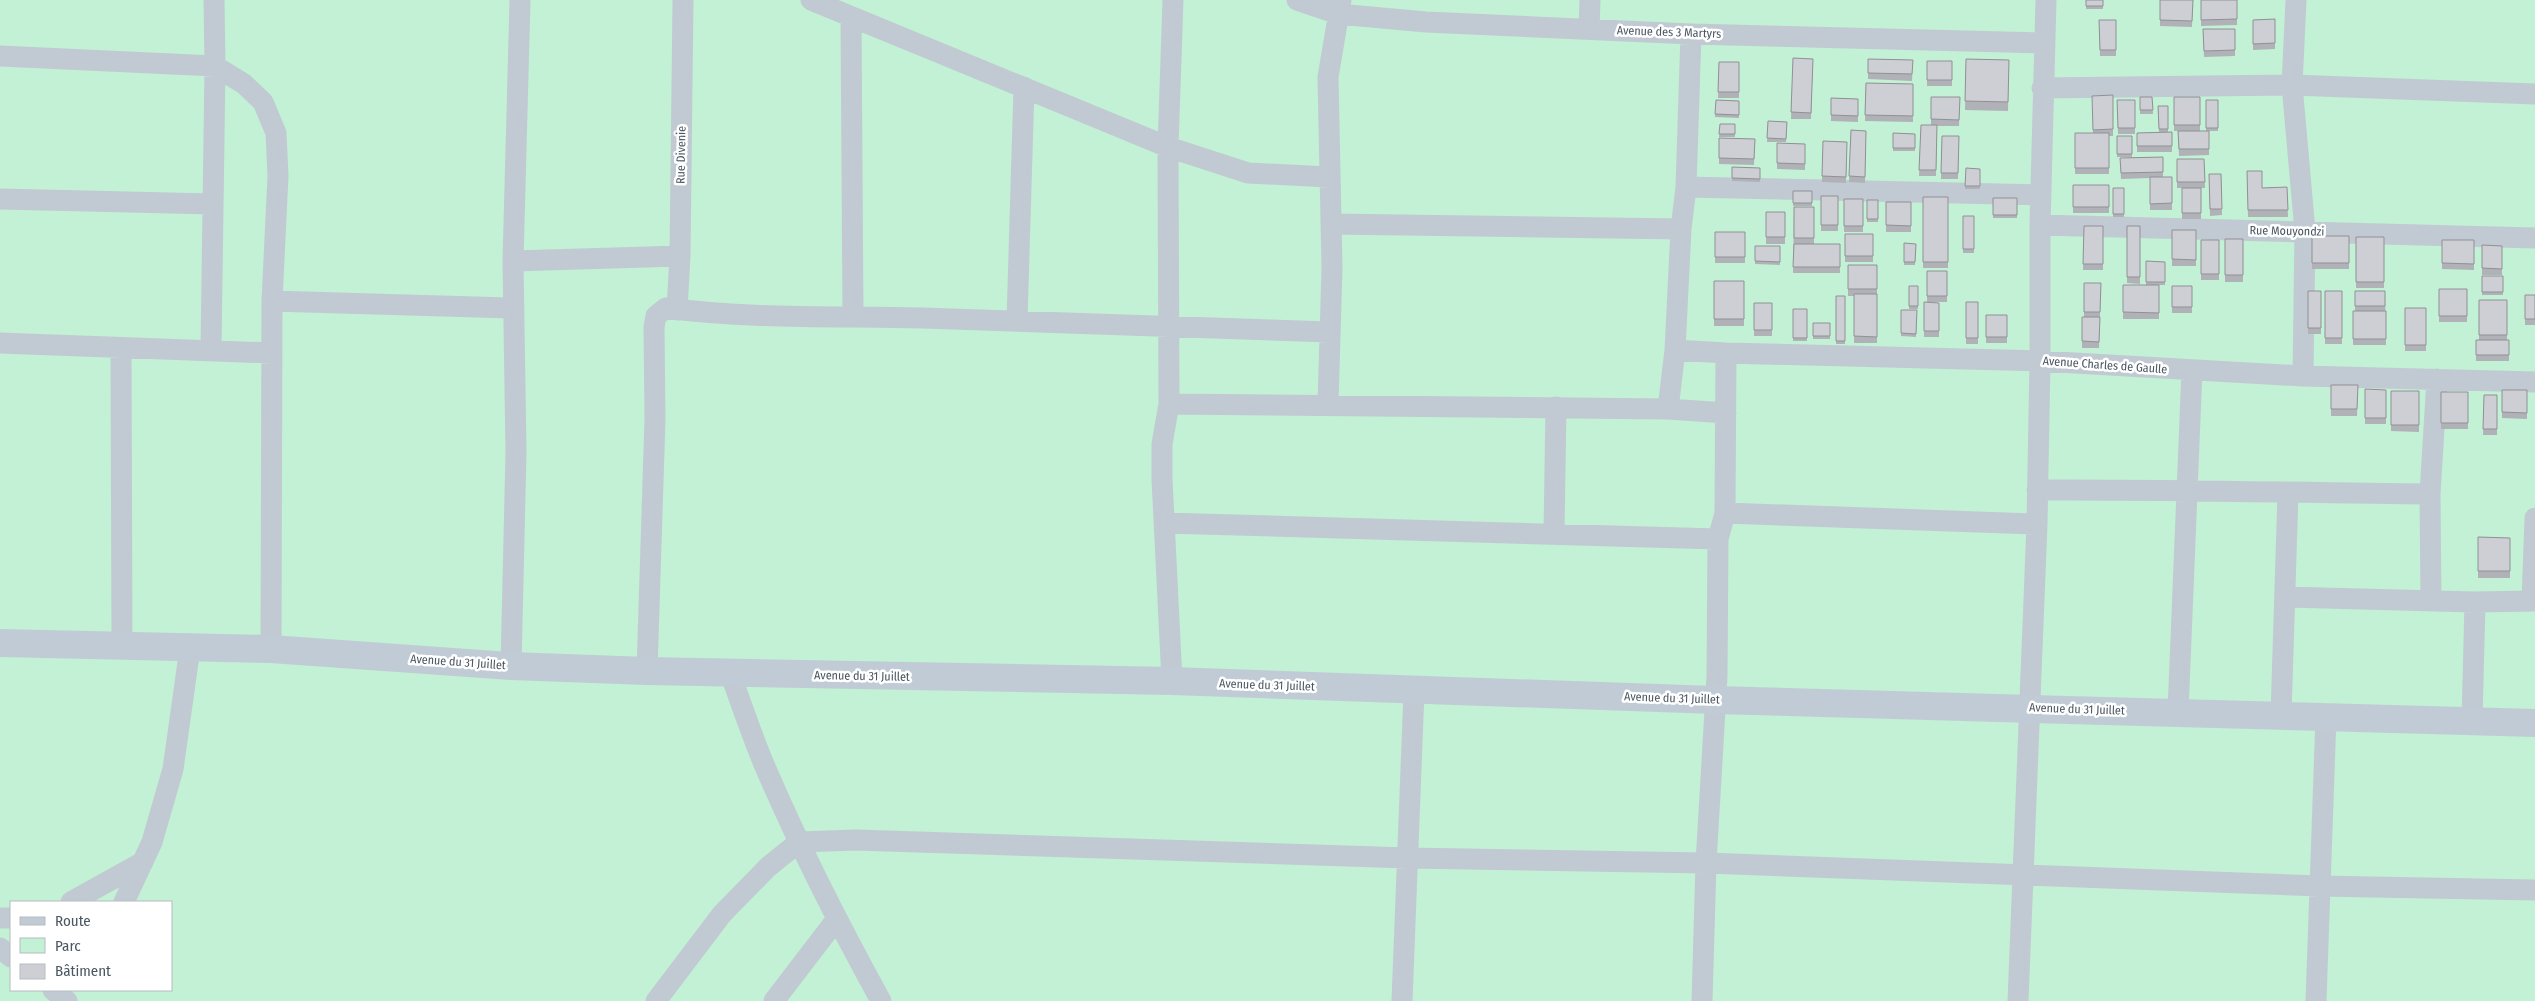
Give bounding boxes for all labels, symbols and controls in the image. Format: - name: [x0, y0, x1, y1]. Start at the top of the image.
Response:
- street label: Avenue des 3 Martyrs: [1617, 23, 1721, 41]
- street label: Rue Divenie: [673, 126, 689, 184]
- street label: Rue Mouyondzi: [2249, 223, 2325, 239]
- street label: Avenue Charles de Gaulle: [2042, 354, 2168, 376]
- street label: Avenue du 31 Juillet: [410, 652, 506, 672]
- street label: Avenue du 31 Juillet: [814, 668, 910, 684]
- street label: Avenue du 31 Juillet: [1219, 676, 1315, 694]
- street label: Avenue du 31 Juillet: [1624, 689, 1720, 707]
- street label: Avenue du 31 Juillet: [2029, 700, 2125, 718]
- legend: [10, 901, 172, 991]
- text: Route: [55, 912, 91, 930]
- text: Parc: [55, 937, 81, 955]
- text: Bâtiment: [55, 962, 111, 980]

